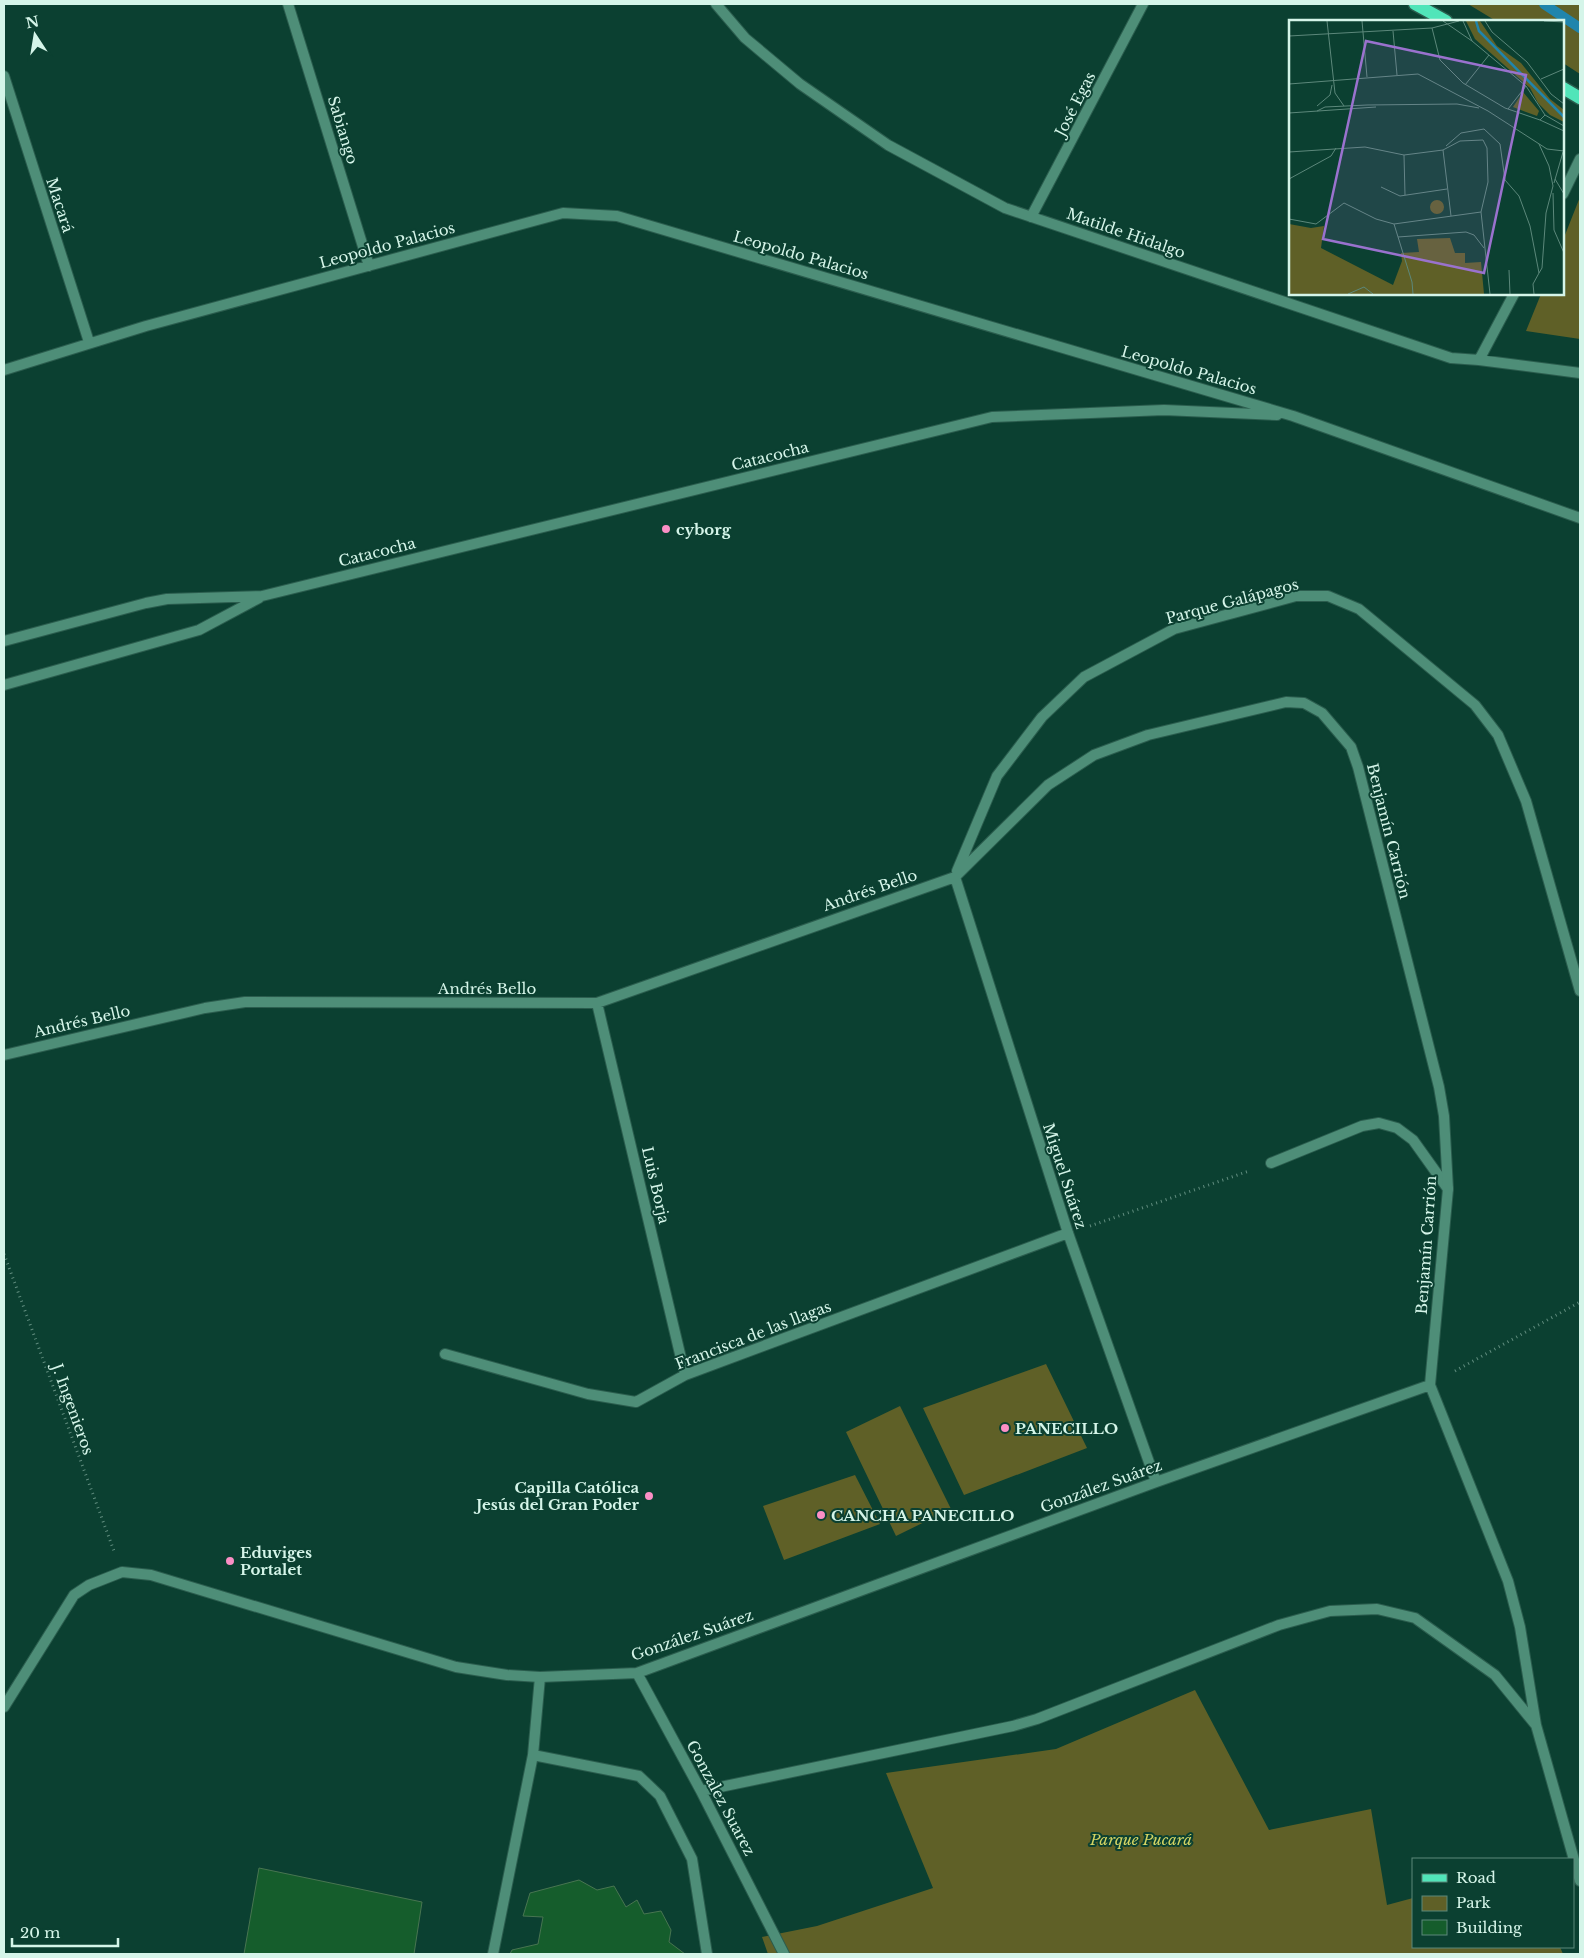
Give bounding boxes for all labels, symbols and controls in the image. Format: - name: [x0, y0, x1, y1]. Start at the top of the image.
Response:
- north arrow: [10, 10, 60, 60]
- text: N: [24, 12, 41, 32]
- inset map: [1289, 20, 1564, 295]
- street label: José Egas: [1050, 68, 1099, 141]
- street label: Sabiango: [324, 94, 362, 167]
- street label: Macará: [42, 175, 78, 235]
- street label: Matilde Hidalgo: [1064, 204, 1188, 262]
- street label: Leopoldo Palacios: [317, 218, 457, 272]
- street label: Leopoldo Palacios: [731, 227, 871, 283]
- street label: Leopoldo Palacios: [1119, 342, 1259, 398]
- street label: Catacocha: [729, 437, 811, 475]
- place label: cyborg: [676, 520, 732, 539]
- marker: cyborg: [660, 523, 672, 535]
- street label: Catacocha: [336, 533, 418, 571]
- street label: Parque Galápagos: [1163, 574, 1301, 628]
- street label: Benjamín Carrión: [1363, 761, 1415, 901]
- street label: Andrés Bello: [819, 865, 920, 915]
- street label: Andrés Bello: [437, 979, 536, 998]
- street label: Andrés Bello: [31, 1001, 132, 1042]
- street label: Miguel Suárez: [1039, 1121, 1091, 1231]
- street label: Luis Borja: [638, 1145, 674, 1226]
- street label: Benjamín Carrión: [1412, 1175, 1440, 1315]
- street label: Francisca de las llagas: [672, 1296, 834, 1374]
- street label: J. Ingenieros: [47, 1359, 98, 1457]
- place label: PANECILLO: [1015, 1419, 1118, 1438]
- marker: PANECILLO: [999, 1422, 1011, 1434]
- street label: González Suárez: [1038, 1455, 1164, 1517]
- place label: Capilla Católica Jesús del Gran Poder: [473, 1478, 640, 1514]
- marker: Capilla Católica Jesús del Gran Poder: [643, 1490, 655, 1502]
- place label: CANCHA PANECILLO: [831, 1506, 1014, 1525]
- marker: CANCHA PANECILLO: [815, 1509, 827, 1521]
- place label: Eduviges Portalet: [240, 1543, 312, 1579]
- marker: Eduviges Portalet: [224, 1555, 236, 1567]
- street label: González Suárez: [628, 1605, 756, 1665]
- street label: Gonzalez Suarez: [683, 1737, 759, 1859]
- park label: Parque Pucará: [1089, 1830, 1192, 1849]
- legend: [1412, 1858, 1574, 1948]
- text: Road: [1456, 1868, 1496, 1887]
- text: Park: [1456, 1893, 1492, 1912]
- scale bar: [12, 1916, 119, 1948]
- text: Building: [1456, 1918, 1523, 1937]
- text: 20 m: [20, 1923, 60, 1942]

